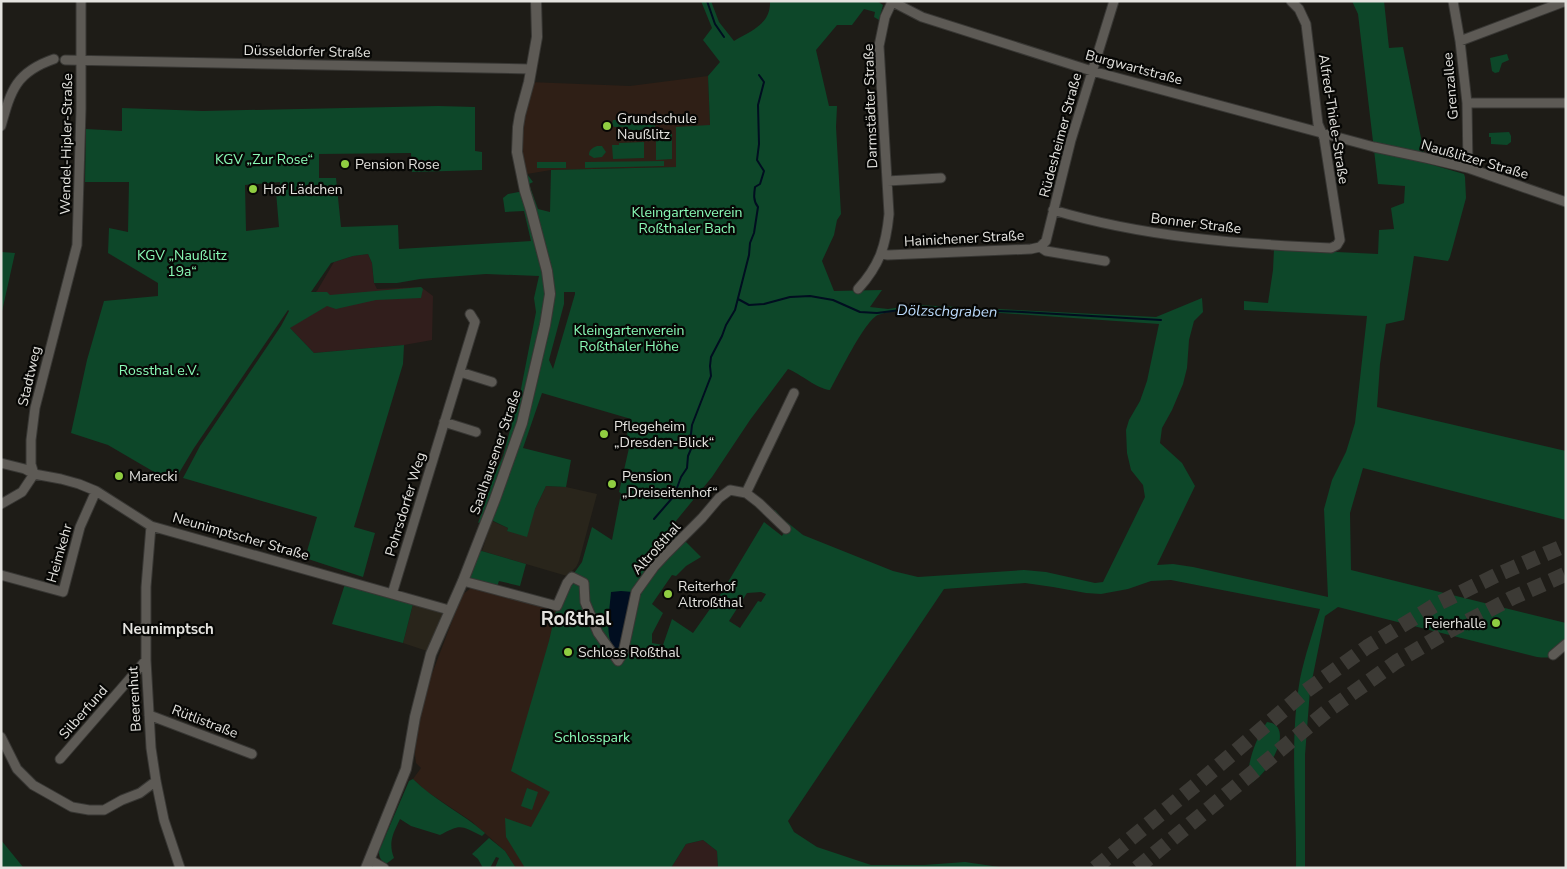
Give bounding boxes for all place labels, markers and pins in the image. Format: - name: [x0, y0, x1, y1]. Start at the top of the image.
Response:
- place label: Grundschule Naußlitz: [617, 109, 697, 144]
- marker: Grundschule Naußlitz: [601, 120, 613, 132]
- place label: Pension Rose: [355, 155, 439, 174]
- marker: Pension Rose: [339, 158, 351, 170]
- place label: Hof Lädchen: [263, 180, 343, 199]
- marker: Hof Lädchen: [247, 183, 259, 195]
- place label: Pflegeheim „Dresden-Blick“: [614, 417, 714, 452]
- marker: Pflegeheim „Dresden-Blick“: [598, 428, 610, 440]
- place label: Marecki: [129, 467, 178, 486]
- place label: Pension „Dreiseitenhof“: [622, 467, 718, 502]
- marker: Marecki: [113, 470, 125, 482]
- marker: Pension „Dreiseitenhof“: [606, 478, 618, 490]
- place label: Reiterhof Altroßthal: [678, 577, 743, 612]
- marker: Reiterhof Altroßthal: [662, 588, 674, 600]
- place label: Feierhalle: [1424, 614, 1486, 633]
- marker: Feierhalle: [1490, 617, 1502, 629]
- place label: Schloss Roßthal: [578, 643, 681, 662]
- marker: Schloss Roßthal: [562, 646, 574, 658]

